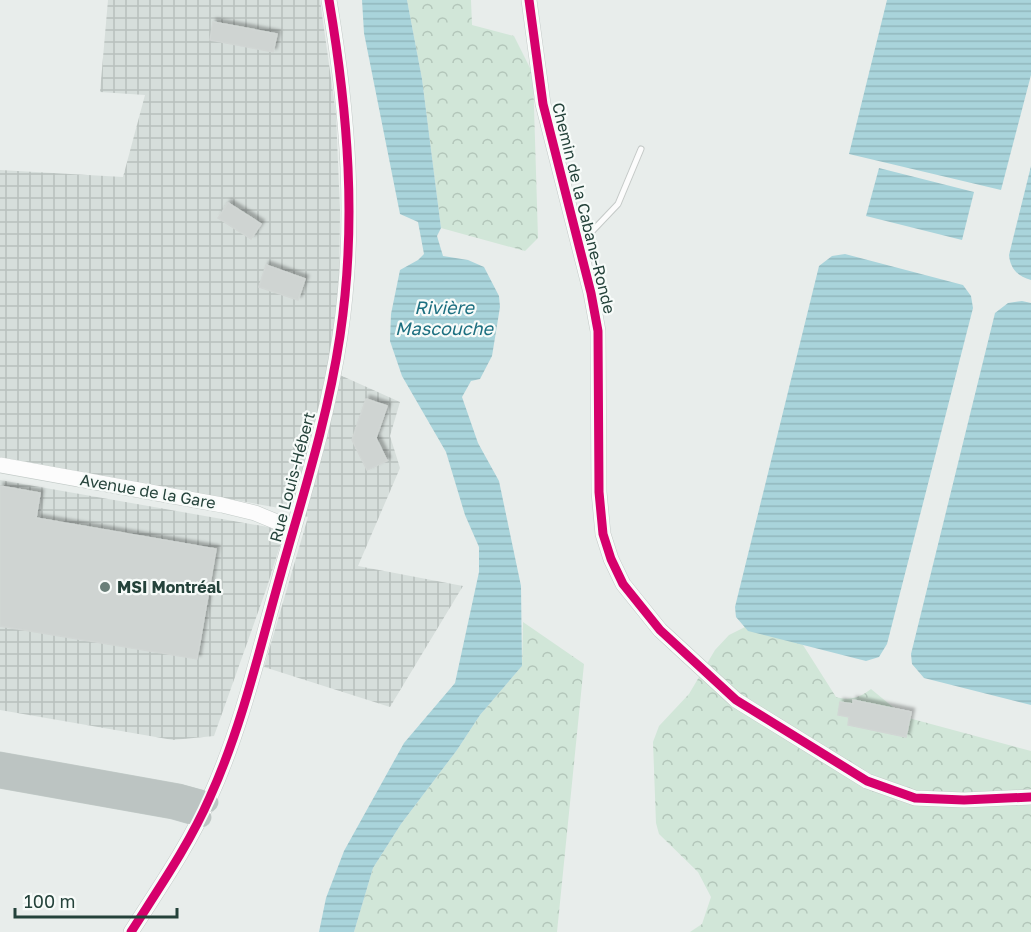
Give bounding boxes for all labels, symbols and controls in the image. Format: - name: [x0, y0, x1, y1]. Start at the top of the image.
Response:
- street label: Chemin de la Cabane-Ronde: [548, 100, 620, 316]
- water label: Rivière Mascouche: [395, 296, 495, 339]
- street label: Rue Louis-Hébert: [265, 410, 319, 544]
- street label: Avenue de la Gare: [79, 469, 217, 513]
- place label: MSI Montréal: [117, 577, 222, 597]
- marker: MSI Montréal: [98, 580, 112, 594]
- scale bar: [15, 881, 177, 919]
- text: 100 m: [24, 890, 75, 912]

